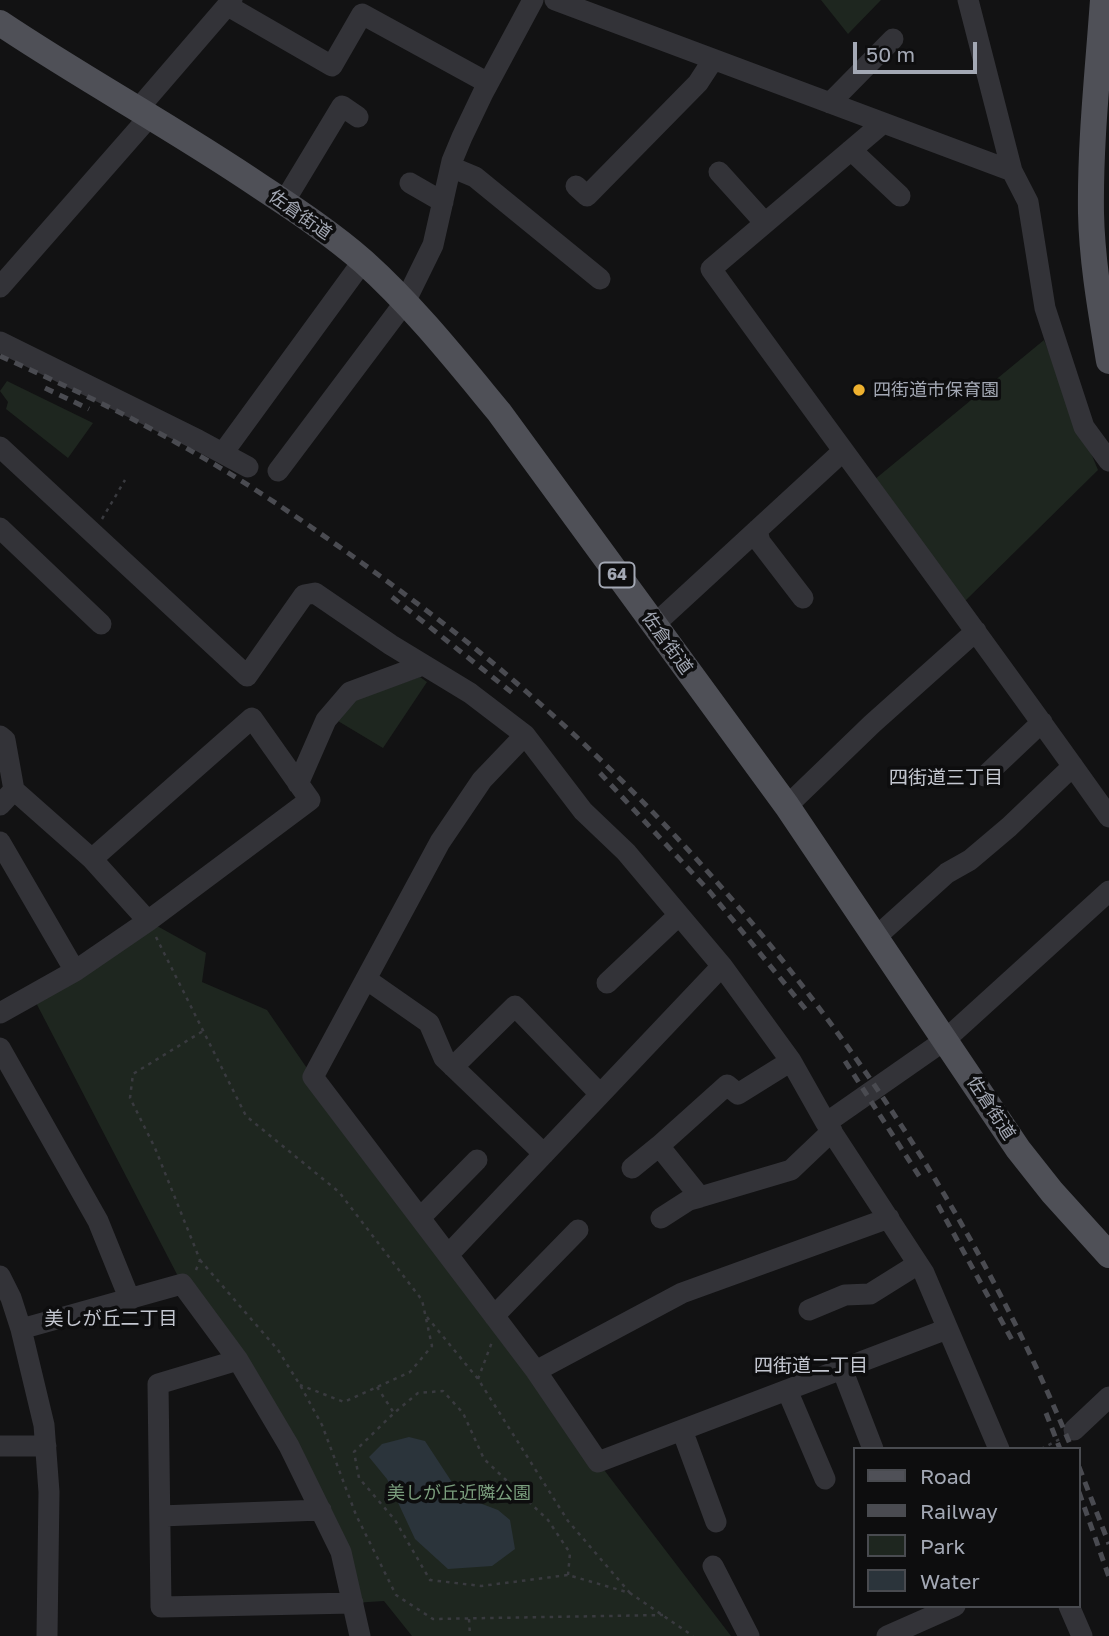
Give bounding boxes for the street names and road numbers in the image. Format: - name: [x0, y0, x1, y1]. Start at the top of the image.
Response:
- street label: 佐倉街道: [264, 186, 336, 244]
- road number: 64: [600, 562, 634, 588]
- street label: 佐倉街道: [637, 608, 697, 678]
- street label: 佐倉街道: [962, 1072, 1020, 1144]

